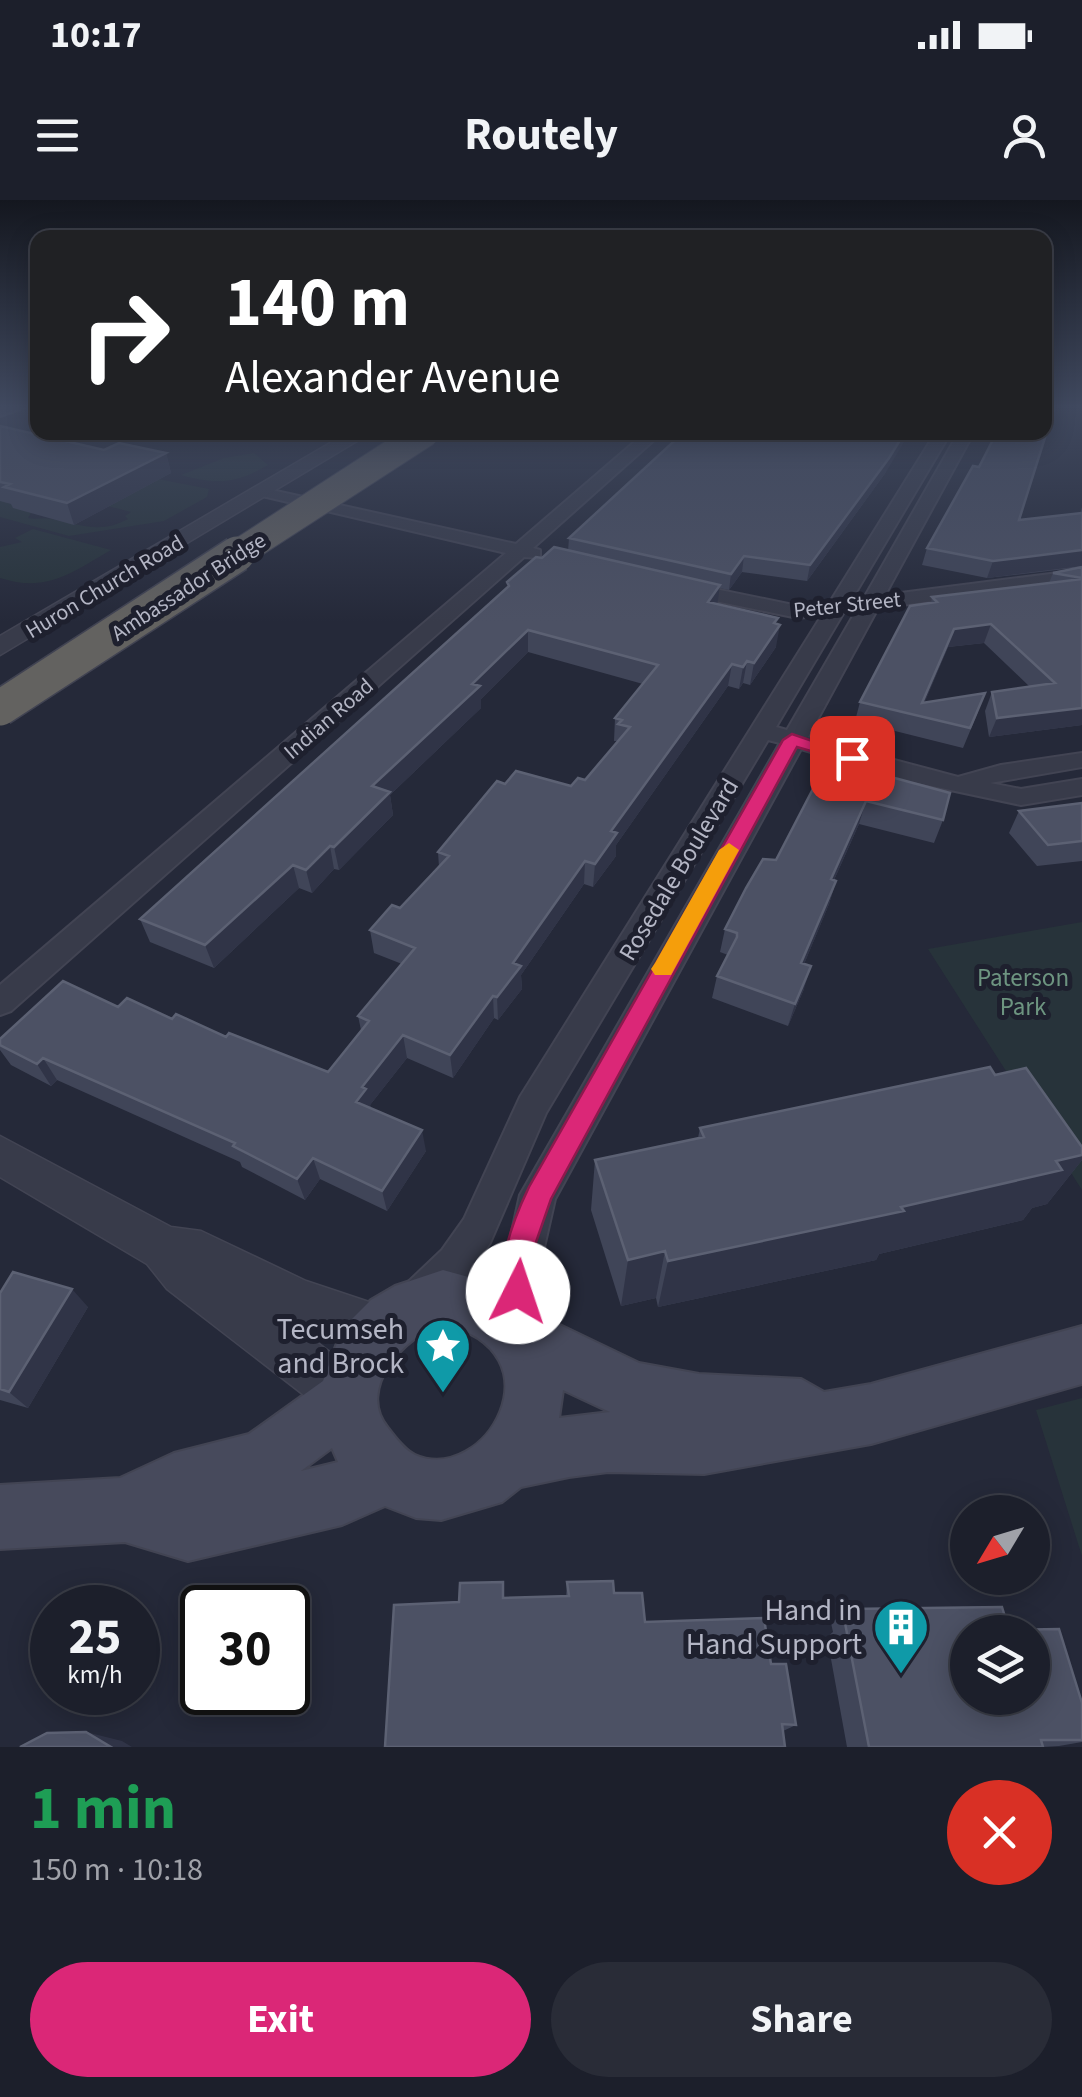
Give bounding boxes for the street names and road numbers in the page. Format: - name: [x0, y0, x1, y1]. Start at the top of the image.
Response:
- street label: Ambassador Bridge: [105, 525, 272, 649]
- street label: Huron Church Road: [19, 527, 190, 647]
- street label: Peter Street: [792, 583, 903, 627]
- street label: Indian Road: [277, 671, 381, 767]
- street label: Rosedale Boulevard: [610, 771, 748, 968]

